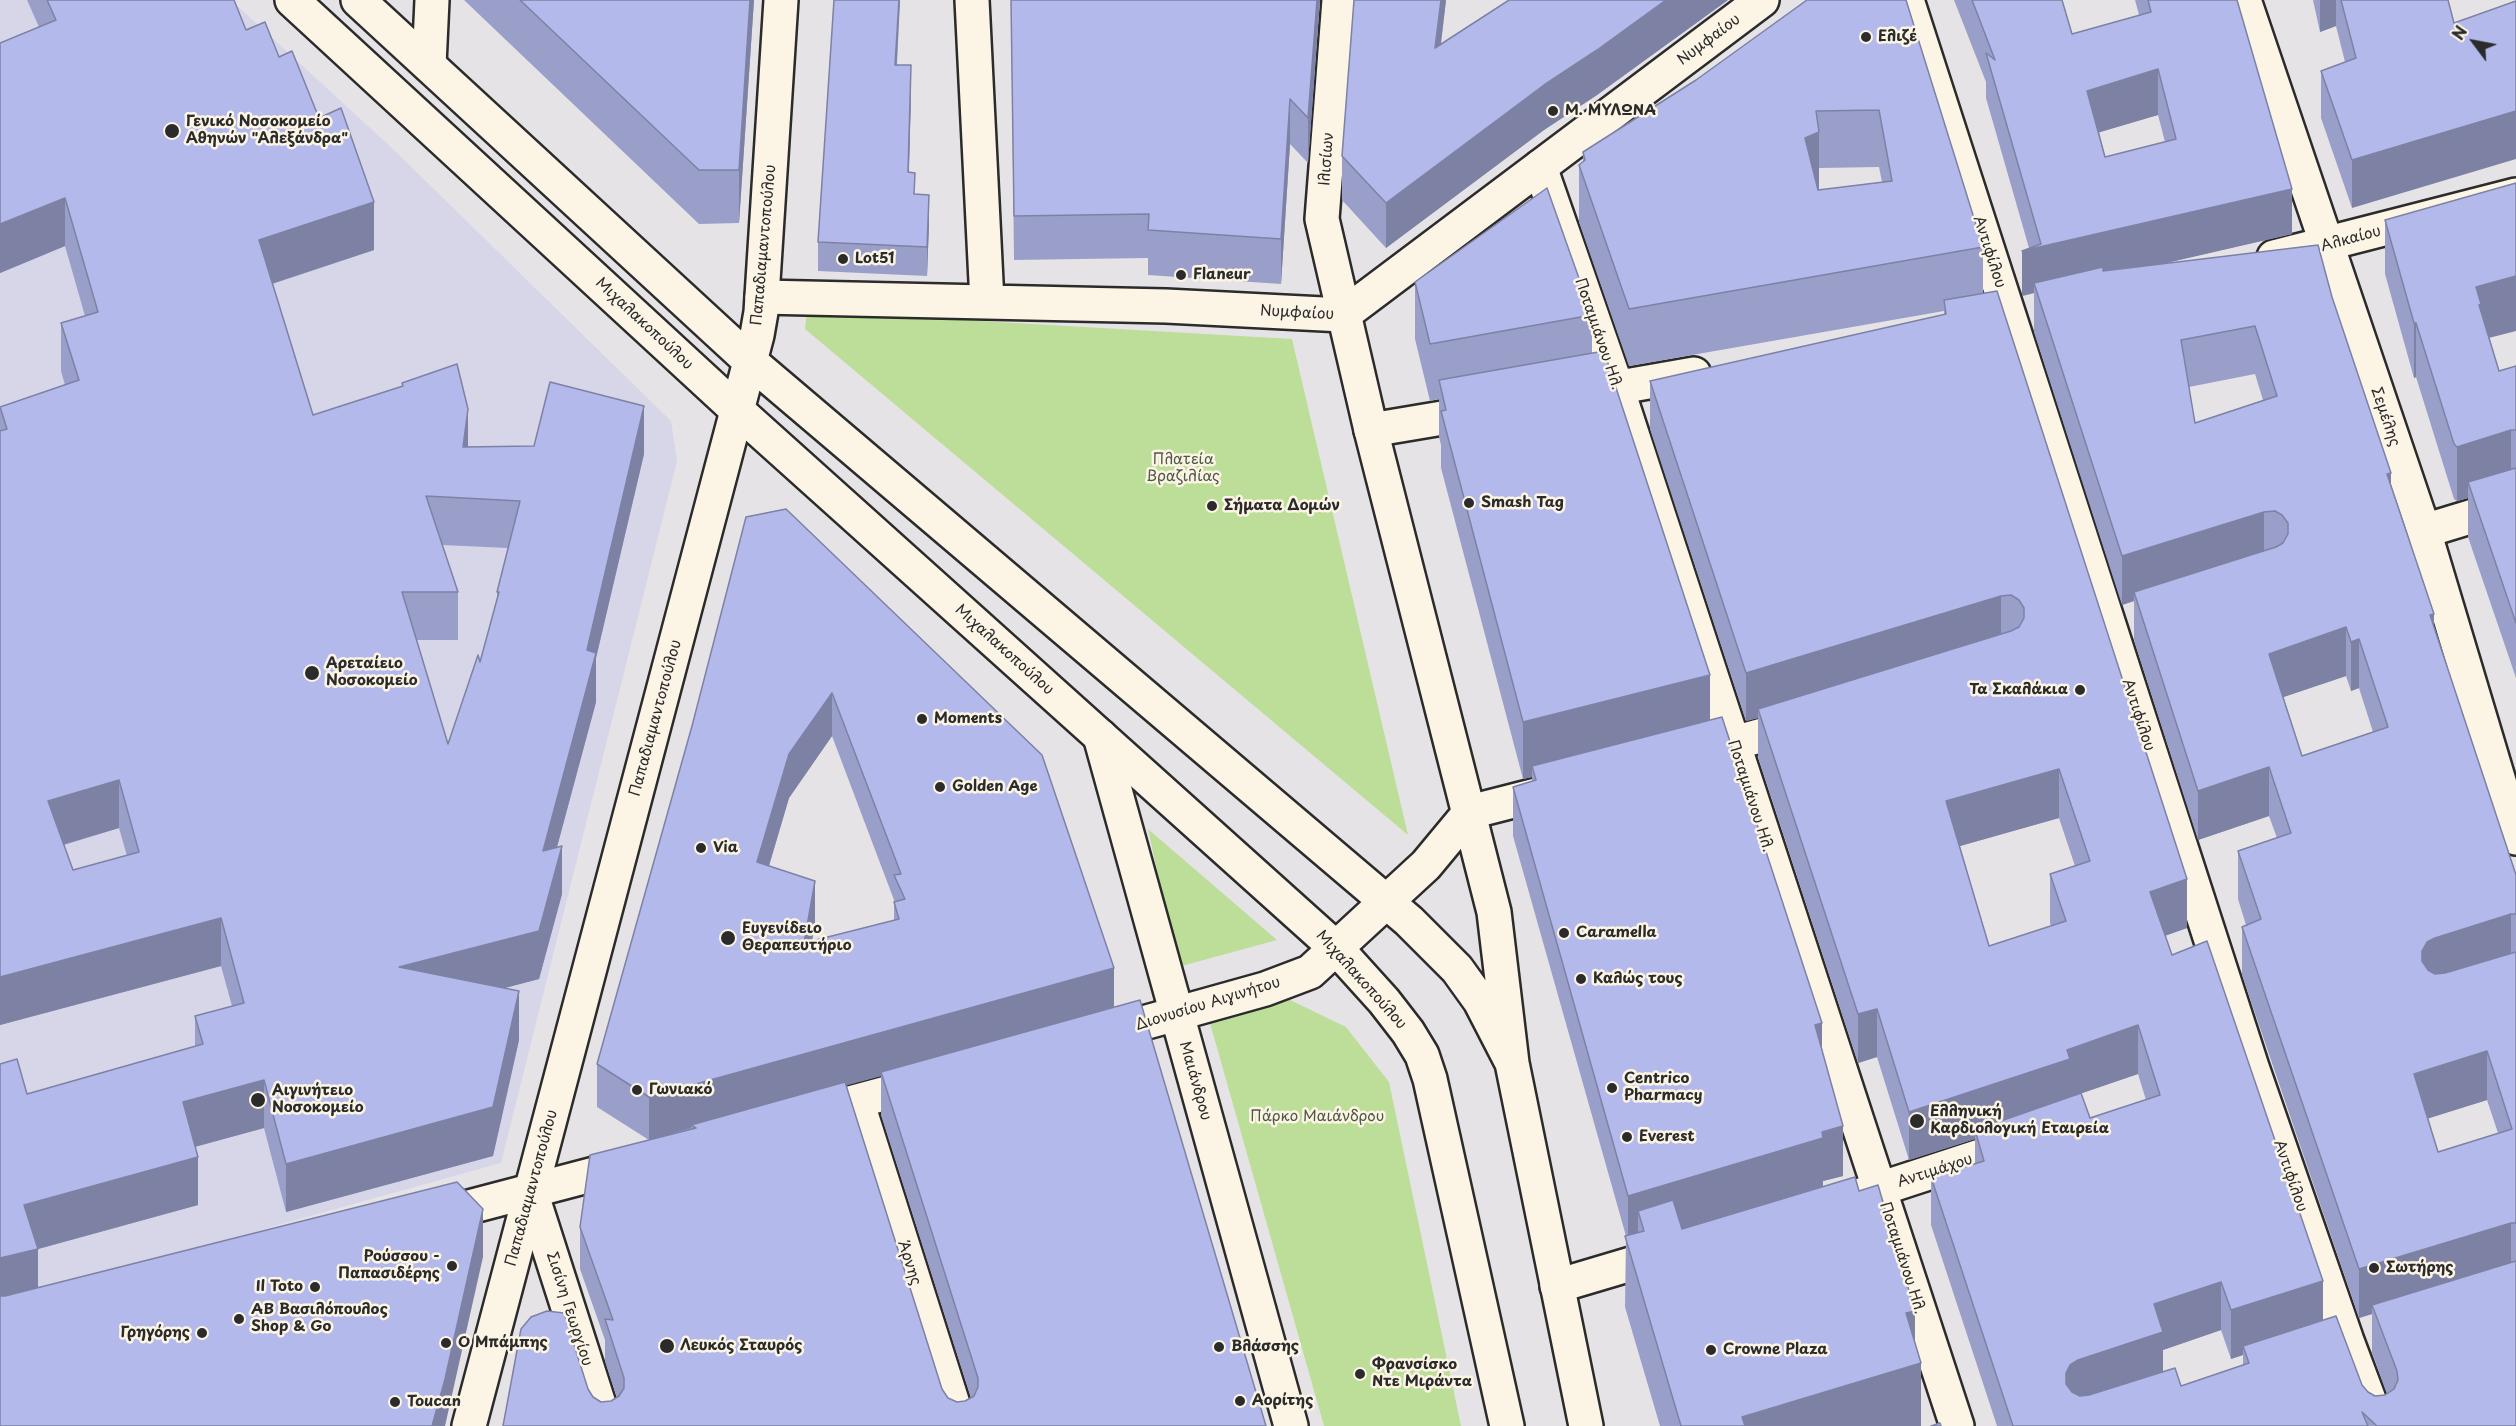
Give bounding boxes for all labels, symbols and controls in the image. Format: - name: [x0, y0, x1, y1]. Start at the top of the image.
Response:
- street label: Νυμφαίου: [1674, 11, 1744, 69]
- north arrow: [2444, 12, 2504, 72]
- text: N: [2445, 21, 2472, 44]
- place label: Ελιζέ: [1878, 28, 1917, 46]
- marker: Ελιζέ: [1859, 30, 1873, 44]
- place label: Μ. ΜΥΛΩΝΑ: [1565, 102, 1656, 120]
- marker: Μ. ΜΥΛΩΝΑ: [1546, 104, 1560, 118]
- place label: Γενικό Νοσοκομείο Αθηνών "Αλεξάνδρα": [186, 113, 348, 148]
- marker: Γενικό Νοσοκομείο Αθηνών "Αλεξάνδρα": [163, 122, 181, 140]
- street label: Ιλισίων: [1316, 132, 1338, 186]
- street label: Παπαδιαμαντοπούλου: [748, 164, 780, 326]
- street label: Αντιφίλου: [1969, 214, 2009, 290]
- street label: Αλκαίου: [2319, 222, 2383, 256]
- place label: Lot51: [855, 250, 894, 268]
- marker: Lot51: [836, 252, 850, 266]
- place label: Flaneur: [1193, 266, 1251, 284]
- marker: Flaneur: [1174, 268, 1188, 282]
- street label: Μιχαλακοπούλου: [592, 274, 696, 374]
- street label: Ποταμιάνου Ηλ.: [1571, 276, 1625, 392]
- street label: Νυμφαίου: [1260, 302, 1334, 324]
- street label: Σεμέλης: [2367, 385, 2403, 449]
- park label: Πλατεία Βραζιλίας: [1146, 451, 1220, 486]
- place label: Smash Tag: [1481, 494, 1564, 512]
- marker: Smash Tag: [1462, 496, 1476, 510]
- place label: Σήματα Δομών: [1224, 497, 1340, 515]
- marker: Σήματα Δομών: [1205, 499, 1219, 513]
- street label: Μιχαλακοπούλου: [951, 601, 1057, 699]
- street label: Παπαδιαμαντοπούλου: [626, 638, 686, 798]
- place label: Αρεταίειο Νοσοκομείο: [326, 655, 418, 690]
- marker: Αρεταίειο Νοσοκομείο: [303, 664, 321, 682]
- street label: Αντιφίλου: [2118, 677, 2158, 753]
- place label: Τα Σκαλάκια: [1969, 681, 2068, 699]
- marker: Τα Σκαλάκια: [2073, 683, 2087, 697]
- place label: Moments: [934, 710, 1002, 728]
- marker: Moments: [915, 712, 929, 726]
- street label: Ποταμιάνου Ηλ.: [1723, 738, 1777, 854]
- place label: Golden Age: [952, 778, 1038, 796]
- marker: Golden Age: [933, 780, 947, 794]
- place label: Via: [713, 839, 738, 857]
- marker: Via: [694, 841, 708, 855]
- place label: Ευγενίδειο Θεραπευτήριο: [742, 920, 851, 955]
- place label: Caramella: [1576, 924, 1657, 942]
- marker: Caramella: [1557, 926, 1571, 940]
- street label: Μιχαλακοπούλου: [1312, 927, 1410, 1033]
- marker: Ευγενίδειο Θεραπευτήριο: [719, 929, 737, 947]
- place label: Καλώς τους: [1593, 970, 1682, 988]
- marker: Καλώς τους: [1574, 972, 1588, 986]
- street label: Διονυσίου Αιγινήτου: [1133, 973, 1283, 1035]
- street label: Μαιάνδρου: [1175, 1039, 1215, 1123]
- place label: Centrico Pharmacy: [1624, 1070, 1703, 1105]
- place label: Γωνιακό: [649, 1081, 712, 1099]
- marker: Centrico Pharmacy: [1605, 1081, 1619, 1095]
- place label: Αιγινήτειο Νοσοκομείο: [272, 1082, 364, 1117]
- marker: Γωνιακό: [630, 1083, 644, 1097]
- marker: Αιγινήτειο Νοσοκομείο: [249, 1091, 267, 1109]
- place label: Ελληνική Καρδιολογική Εταιρεία: [1930, 1103, 2109, 1138]
- street label: Παπαδιαμαντοπούλου: [502, 1108, 562, 1268]
- park label: Πάρκο Μαιάνδρου: [1250, 1108, 1384, 1126]
- marker: Ελληνική Καρδιολογική Εταιρεία: [1908, 1112, 1926, 1130]
- place label: Everest: [1639, 1128, 1694, 1146]
- marker: Everest: [1620, 1130, 1634, 1144]
- street label: Αντιφίλου: [2269, 1138, 2311, 1214]
- street label: Αντιμάχου: [1895, 1150, 1975, 1192]
- street label: Ποταμιάνου Ηλ.: [1875, 1200, 1929, 1316]
- street label: Άρνης: [893, 1238, 925, 1288]
- place label: Ρούσσου - Παπασιδέρης: [338, 1248, 440, 1283]
- street label: Σισίνη Γεωργίου: [542, 1250, 596, 1368]
- marker: Ρούσσου - Παπασιδέρης: [445, 1259, 459, 1273]
- place label: Σωτήρης: [2386, 1259, 2453, 1277]
- marker: Σωτήρης: [2367, 1261, 2381, 1275]
- place label: Il Toto: [256, 1278, 303, 1296]
- marker: Il Toto: [308, 1280, 322, 1294]
- place label: ΑΒ Βασιλόπουλος Shop & Go: [251, 1301, 388, 1336]
- marker: ΑΒ Βασιλόπουλος Shop & Go: [232, 1312, 246, 1326]
- place label: Γρηγόρης: [121, 1324, 190, 1342]
- marker: Γρηγόρης: [195, 1326, 209, 1340]
- place label: Ο Μπάμπης: [458, 1334, 548, 1352]
- marker: Ο Μπάμπης: [439, 1336, 453, 1350]
- marker: Λευκός Σταυρός: [658, 1337, 676, 1355]
- place label: Λευκός Σταυρός: [680, 1337, 802, 1355]
- place label: Βλάσσης: [1231, 1338, 1299, 1356]
- marker: Βλάσσης: [1212, 1340, 1226, 1354]
- place label: Crowne Plaza: [1723, 1341, 1828, 1359]
- marker: Crowne Plaza: [1704, 1343, 1718, 1357]
- place label: Φρανσίσκο Ντε Μιράντα: [1372, 1356, 1472, 1391]
- marker: Φρανσίσκο Ντε Μιράντα: [1353, 1367, 1367, 1381]
- place label: Αορίτης: [1252, 1392, 1313, 1410]
- place label: Toucan: [407, 1393, 461, 1411]
- marker: Αορίτης: [1233, 1394, 1247, 1408]
- marker: Toucan: [388, 1395, 402, 1409]

